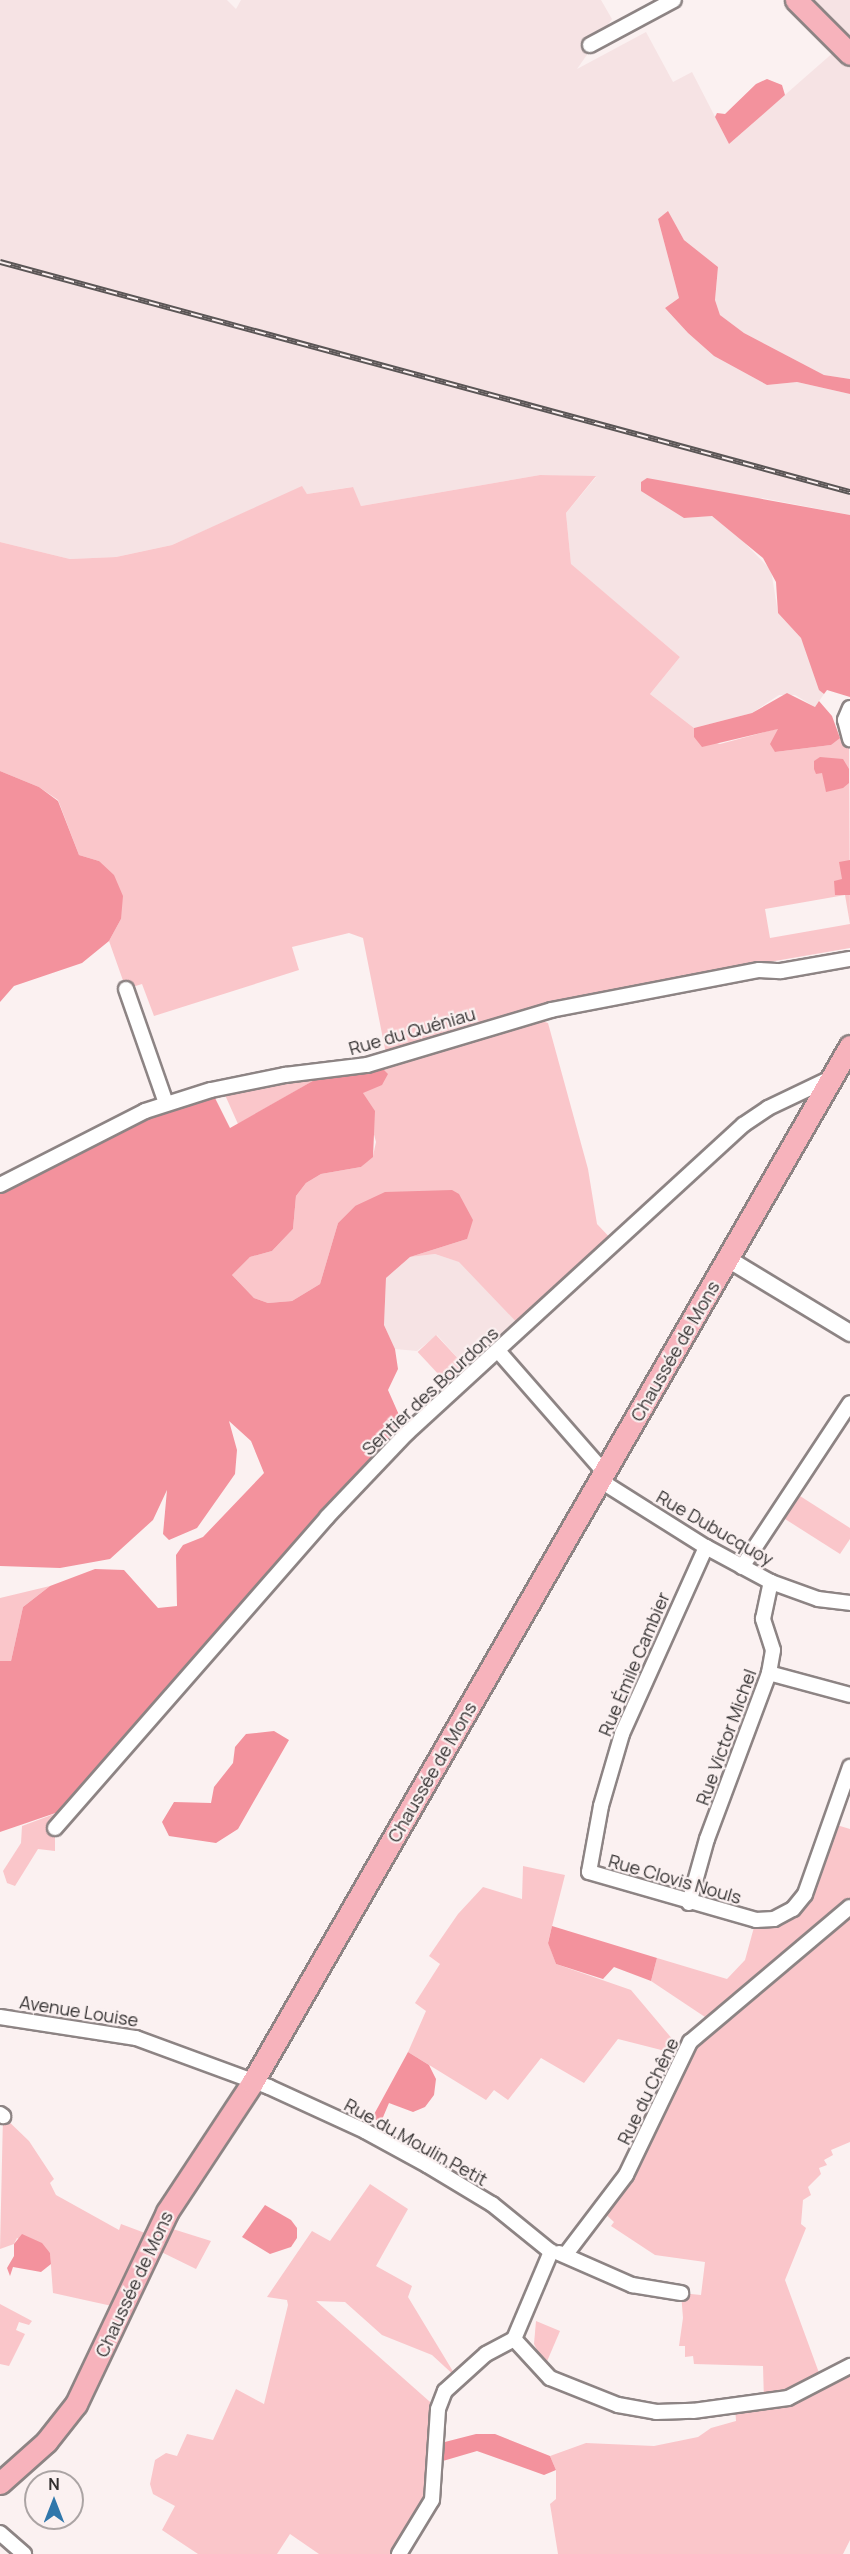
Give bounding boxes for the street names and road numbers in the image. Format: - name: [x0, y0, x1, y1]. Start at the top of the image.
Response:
- street label: Rue du Quéniau: [346, 1003, 478, 1059]
- street label: Chaussée de Mons: [626, 1277, 724, 1425]
- street label: Sentier des Bourdons: [357, 1322, 503, 1460]
- street label: Rue Dubucquoy: [653, 1486, 777, 1570]
- street label: Rue Émile Cambier: [594, 1589, 674, 1739]
- street label: Rue Victor Michel: [691, 1666, 761, 1808]
- street label: Chaussée de Mons: [383, 1698, 481, 1846]
- street label: Rue Clovis Nouls: [606, 1850, 744, 1908]
- street label: Avenue Louise: [18, 1991, 140, 2031]
- street label: Rue du Chêne: [613, 2034, 683, 2148]
- street label: Rue du Moulin Petit: [341, 2094, 491, 2190]
- street label: Chaussée de Mons: [91, 2208, 177, 2360]

